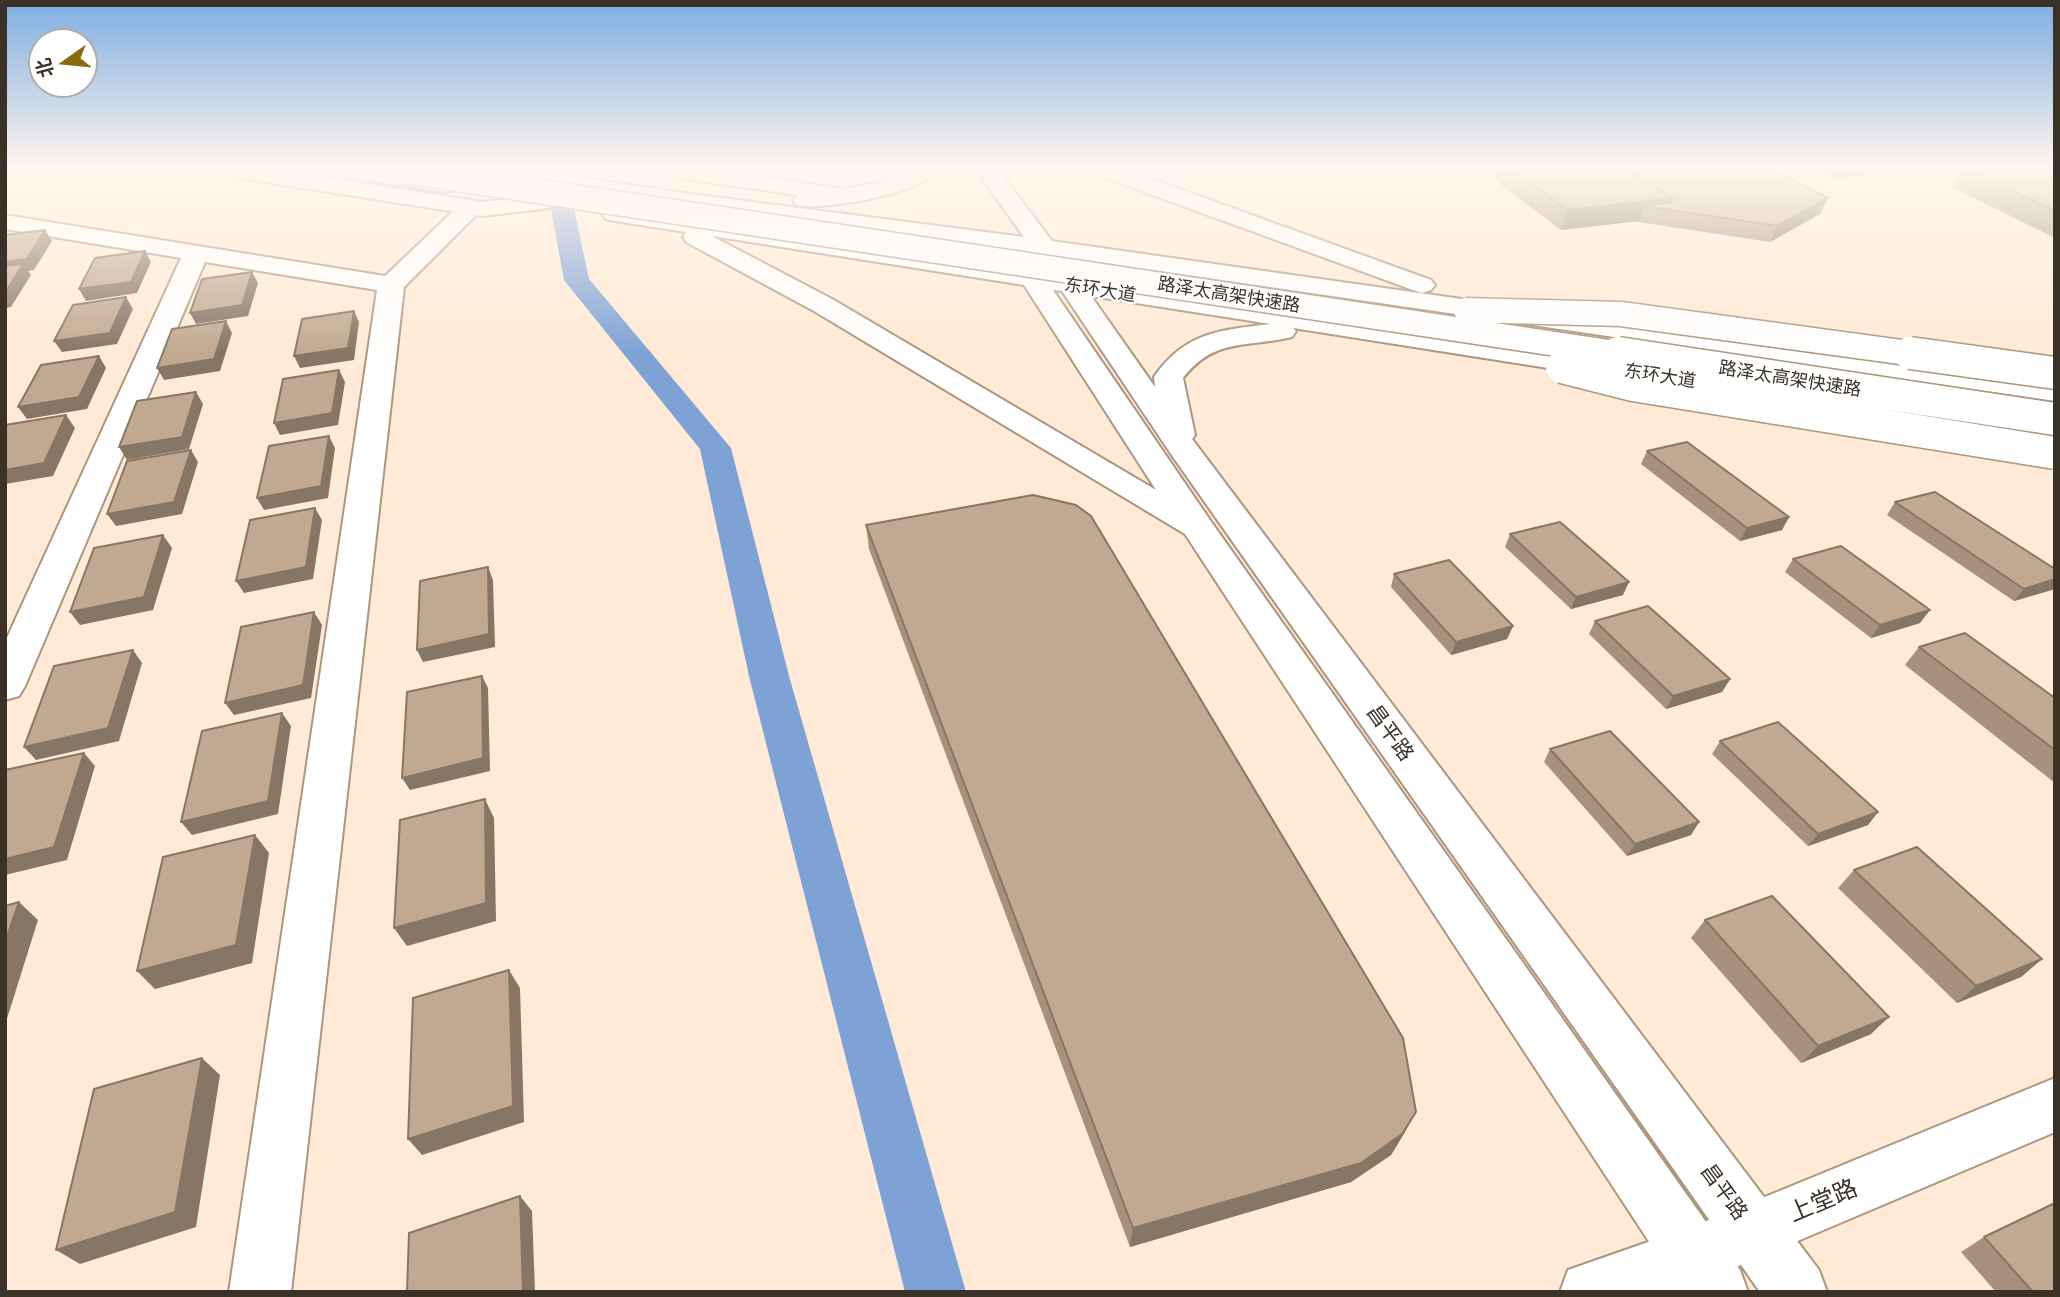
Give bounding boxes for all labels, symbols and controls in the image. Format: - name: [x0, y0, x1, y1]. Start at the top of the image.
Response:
- north arrow: [28, 28, 98, 98]
- text: 北: [31, 56, 58, 80]
- street label: 路泽太高架快速路: [1156, 273, 1302, 317]
- street label: 东环大道: [1063, 274, 1137, 306]
- street label: 路泽太高架快速路: [1717, 357, 1863, 401]
- street label: 东环大道: [1623, 360, 1697, 392]
- street label: 昌平路: [1361, 700, 1419, 766]
- street label: 昌平路: [1695, 1159, 1753, 1225]
- street label: 上堂路: [1784, 1174, 1862, 1228]

